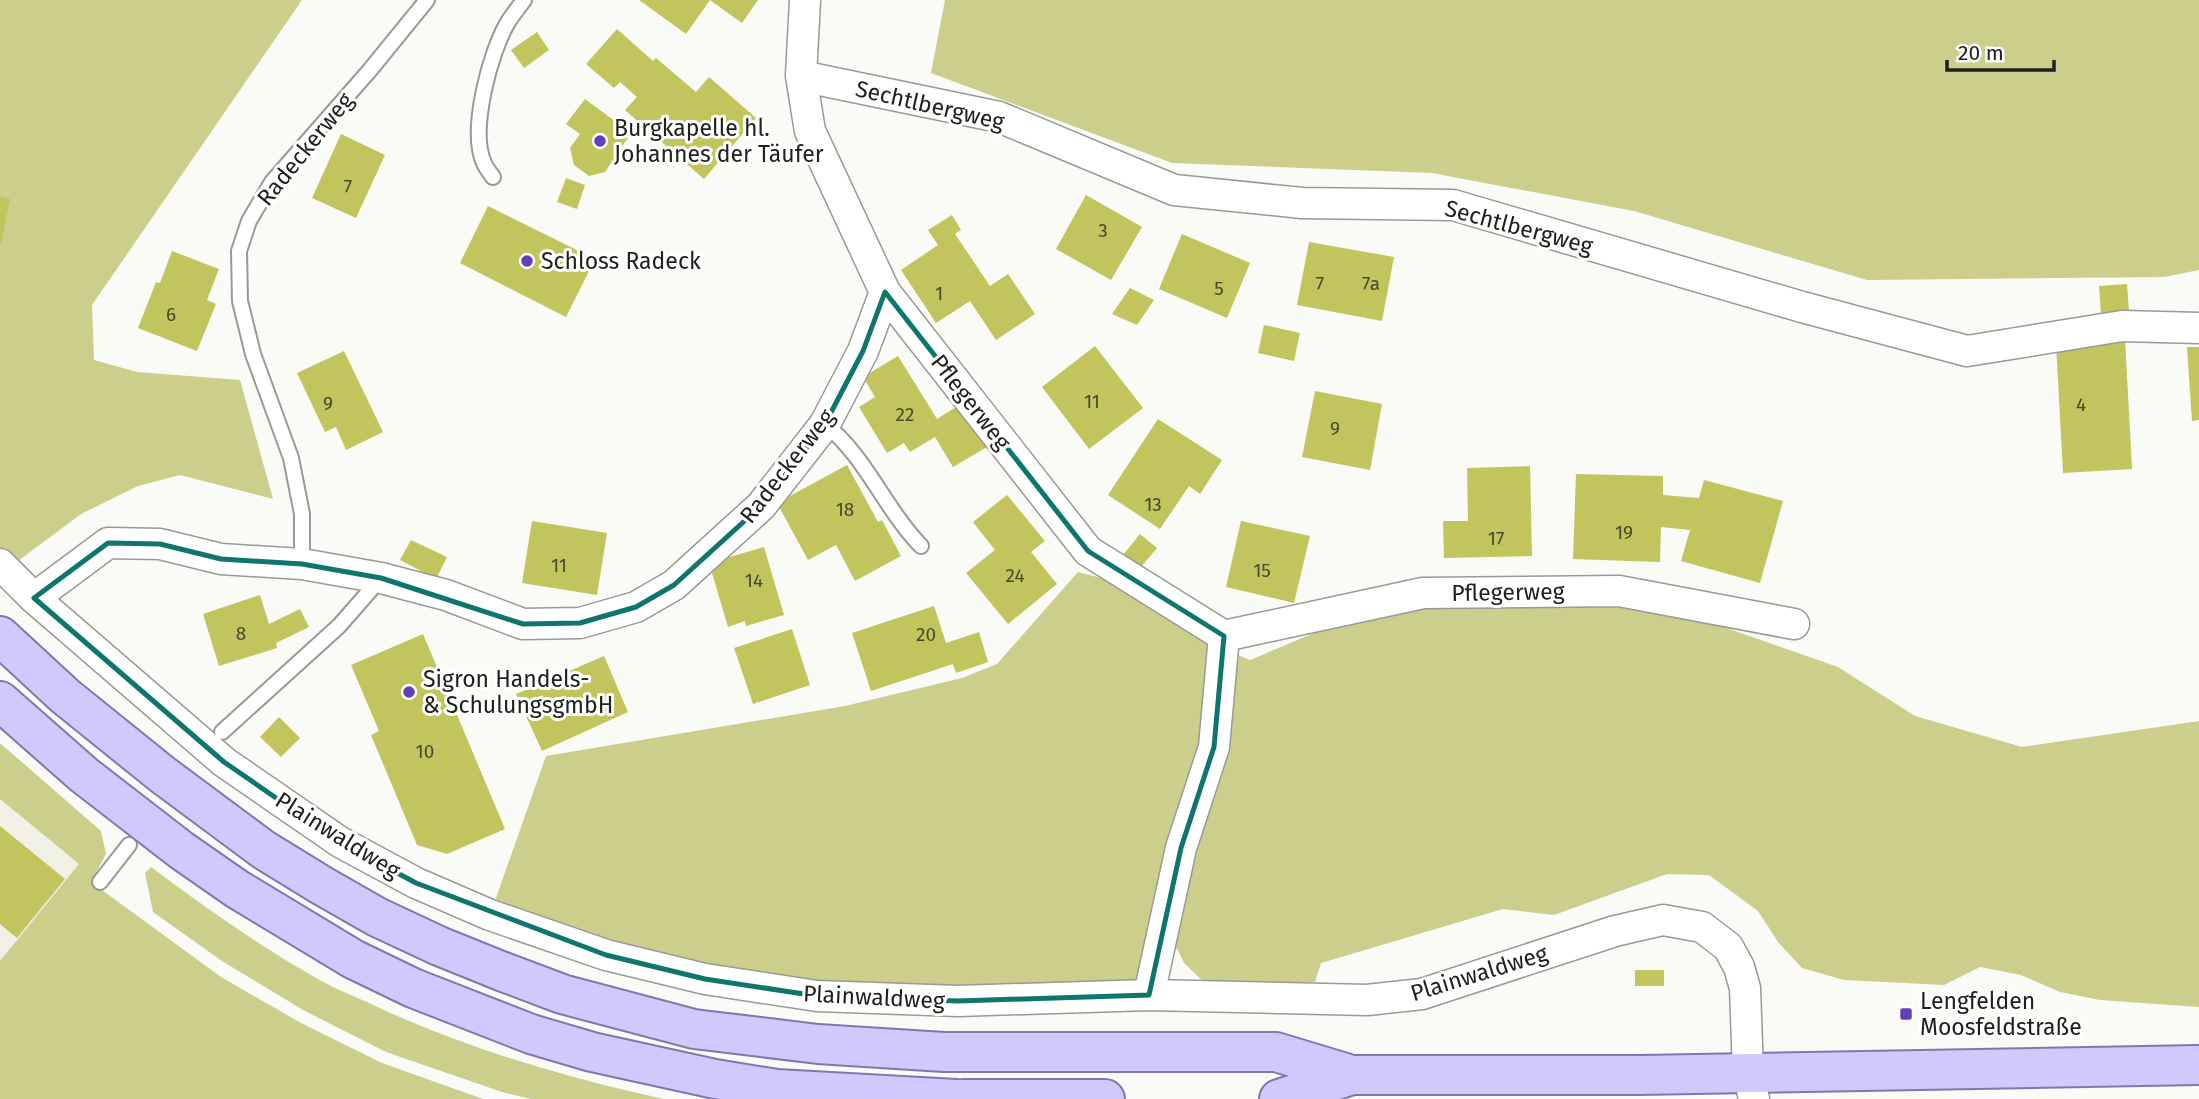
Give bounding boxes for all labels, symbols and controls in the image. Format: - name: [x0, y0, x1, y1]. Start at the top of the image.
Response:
- scale bar: [1947, 28, 2054, 72]
- text: 20 m: [1958, 40, 2004, 66]
- street label: Sechtlbergweg: [853, 74, 1007, 136]
- street label: Radeckerweg: [251, 87, 359, 211]
- place label: Burgkapelle hl. Johannes der Täufer: [614, 114, 824, 168]
- marker: Burgkapelle hl. Johannes der Täufer: [592, 133, 608, 149]
- house number: 7: [344, 175, 352, 198]
- street label: Sechtlbergweg: [1442, 194, 1596, 260]
- house number: 3: [1098, 219, 1108, 242]
- place label: Schloss Radeck: [541, 247, 701, 275]
- marker: Schloss Radeck: [519, 253, 535, 269]
- house number: 7: [1316, 272, 1324, 295]
- house number: 7a: [1362, 272, 1380, 295]
- house number: 5: [1214, 277, 1224, 300]
- house number: 1: [935, 282, 943, 305]
- house number: 6: [166, 303, 176, 326]
- street label: Pflegerweg: [925, 349, 1017, 455]
- house number: 11: [1084, 390, 1100, 413]
- house number: 9: [323, 392, 333, 415]
- house number: 4: [2076, 393, 2086, 416]
- street label: Radeckerweg: [734, 403, 840, 529]
- house number: 22: [896, 403, 914, 426]
- house number: 9: [1330, 417, 1340, 440]
- house number: 13: [1144, 493, 1162, 516]
- house number: 18: [836, 498, 854, 521]
- house number: 19: [1615, 521, 1633, 544]
- house number: 17: [1488, 527, 1504, 550]
- house number: 11: [551, 554, 567, 577]
- house number: 15: [1253, 559, 1271, 582]
- house number: 24: [1005, 564, 1025, 587]
- house number: 14: [745, 569, 763, 592]
- street label: Pflegerweg: [1451, 577, 1565, 607]
- house number: 8: [236, 622, 246, 645]
- house number: 20: [916, 623, 936, 646]
- place label: Sigron Handels- & SchulungsgmbH: [423, 665, 613, 719]
- marker: Sigron Handels- & SchulungsgmbH: [401, 684, 417, 700]
- house number: 10: [416, 740, 434, 763]
- street label: Plainwaldweg: [270, 785, 406, 885]
- street label: Plainwaldweg: [1407, 939, 1551, 1007]
- street label: Plainwaldweg: [802, 979, 946, 1015]
- place label: Lengfelden Moosfeldstraße: [1920, 987, 2082, 1041]
- marker: Lengfelden Moosfeldstraße: [1898, 1006, 1914, 1022]

